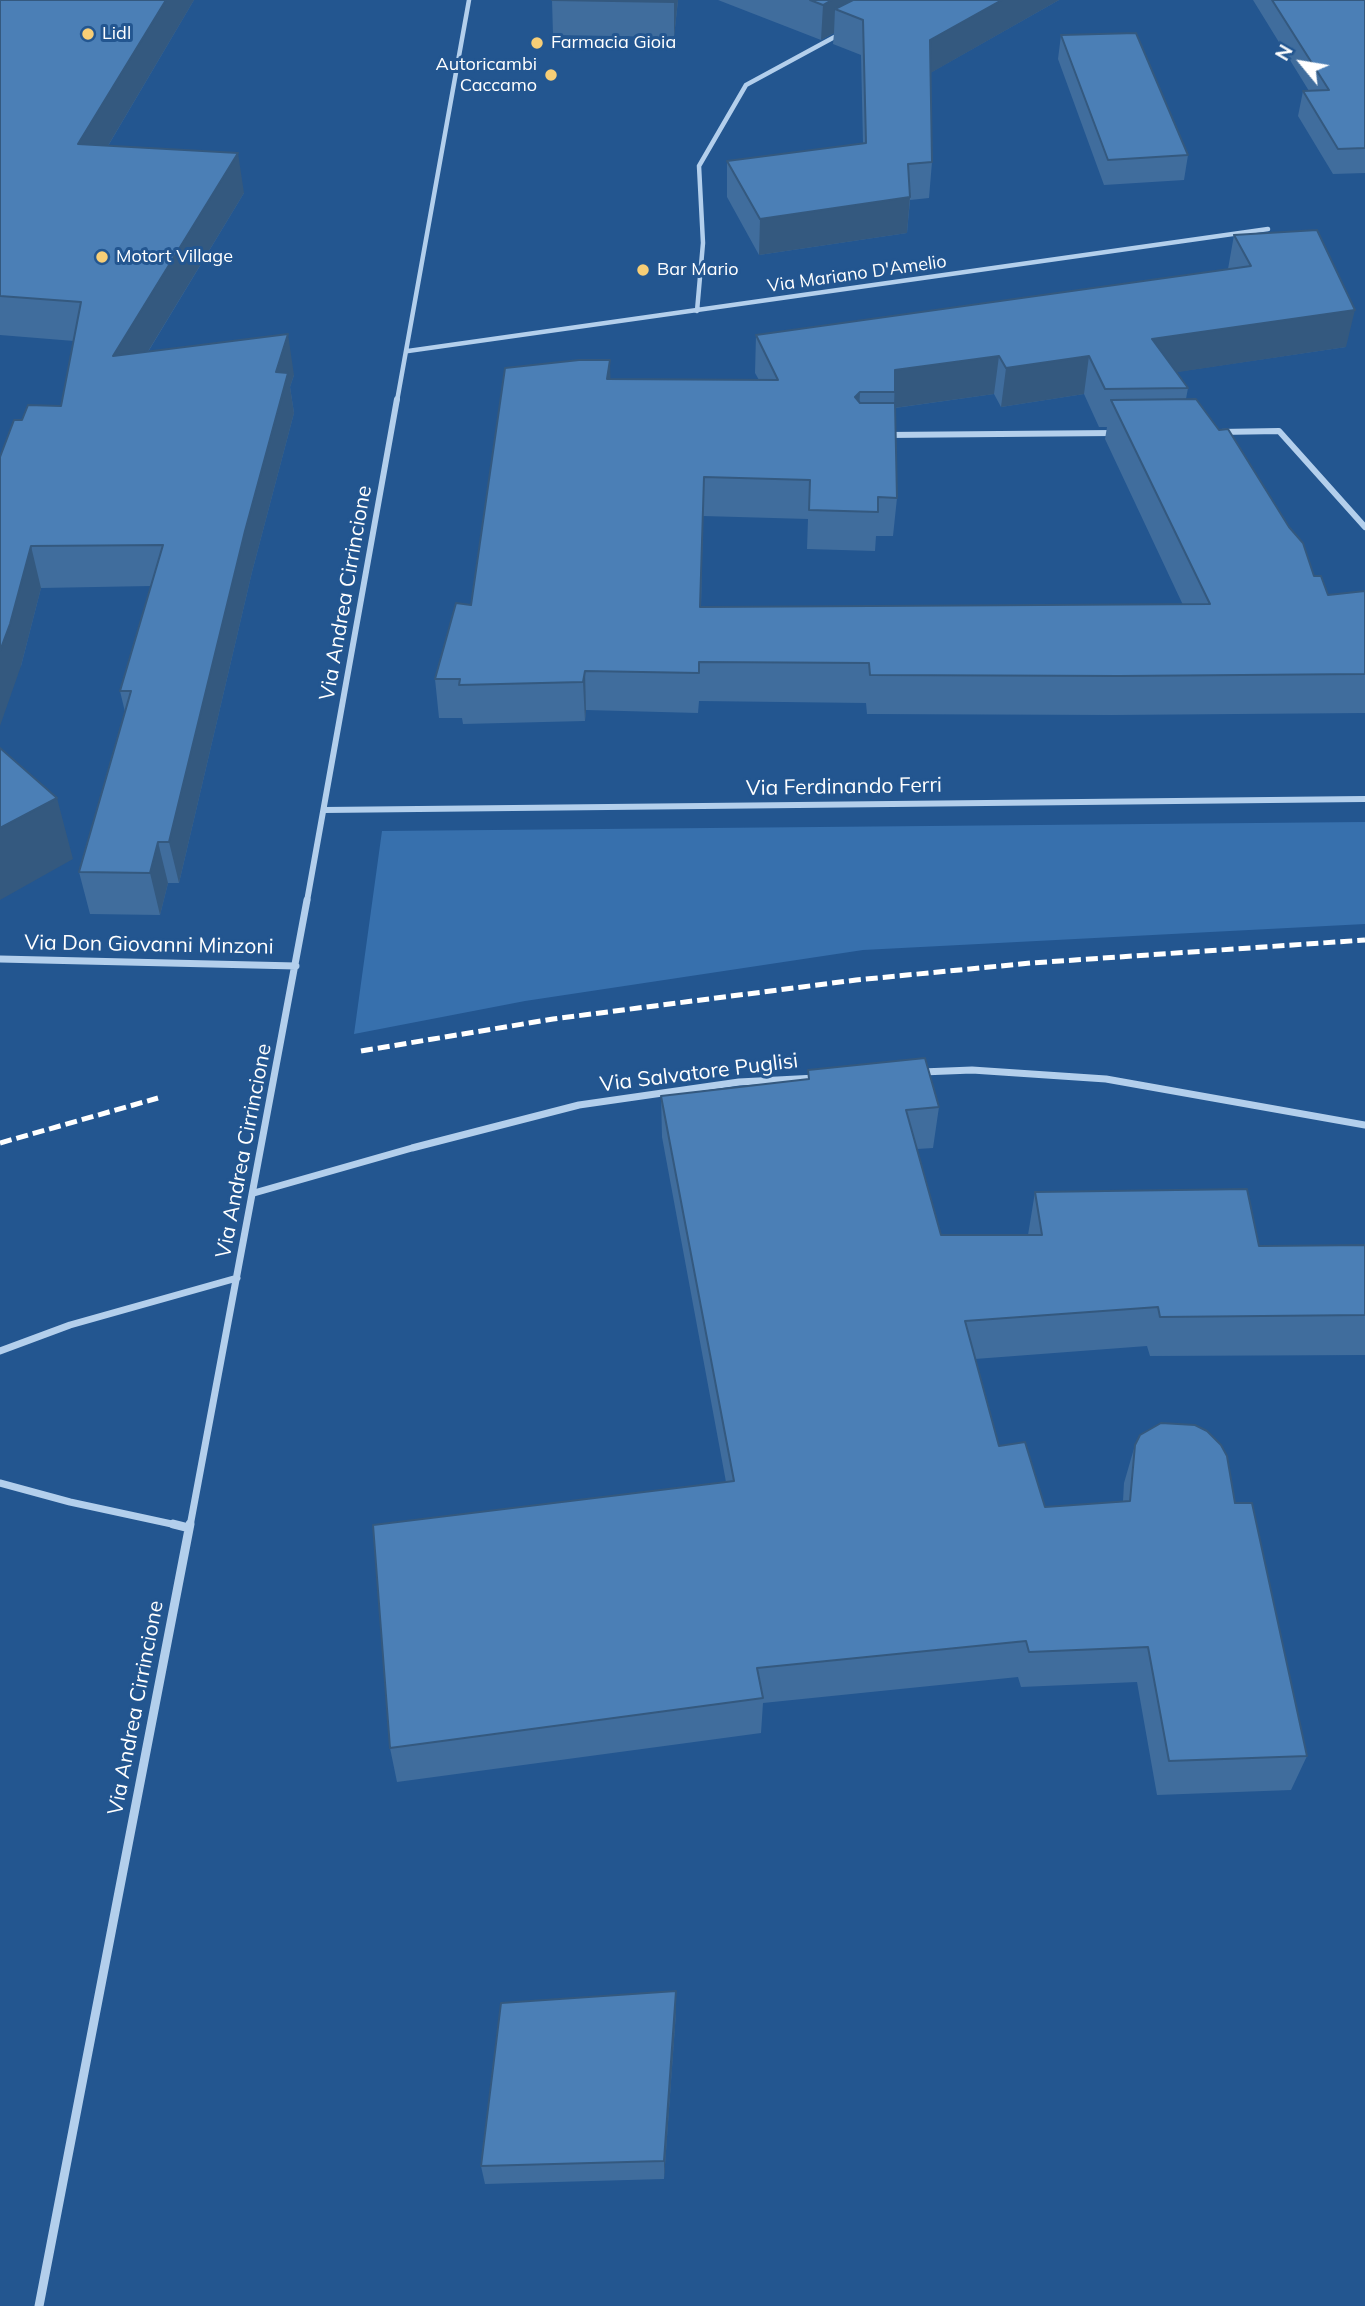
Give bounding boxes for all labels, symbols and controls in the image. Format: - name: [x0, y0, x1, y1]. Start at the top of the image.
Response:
- place label: Lidl: [102, 23, 131, 45]
- marker: Lidl: [80, 26, 96, 42]
- north arrow: [1267, 28, 1337, 98]
- place label: Farmacia Gioia: [551, 32, 676, 54]
- marker: Farmacia Gioia: [529, 35, 545, 51]
- text: N: [1270, 40, 1298, 65]
- place label: Autoricambi Caccamo: [436, 54, 537, 96]
- marker: Autoricambi Caccamo: [543, 67, 559, 83]
- place label: Motort Village: [116, 246, 233, 268]
- marker: Motort Village: [94, 249, 110, 265]
- street label: Via Mariano D'Amelio: [766, 251, 948, 297]
- place label: Bar Mario: [657, 259, 739, 281]
- marker: Bar Mario: [635, 262, 651, 278]
- street label: Via Andrea Cirrincione: [315, 483, 377, 703]
- street label: Via Ferdinando Ferri: [746, 773, 942, 801]
- street label: Via Don Giovanni Minzoni: [24, 930, 274, 960]
- street label: Via Andrea Cirrincione: [211, 1042, 277, 1260]
- street label: Via Salvatore Puglisi: [599, 1048, 799, 1098]
- street label: Via Andrea Cirrincione: [103, 1599, 169, 1817]

